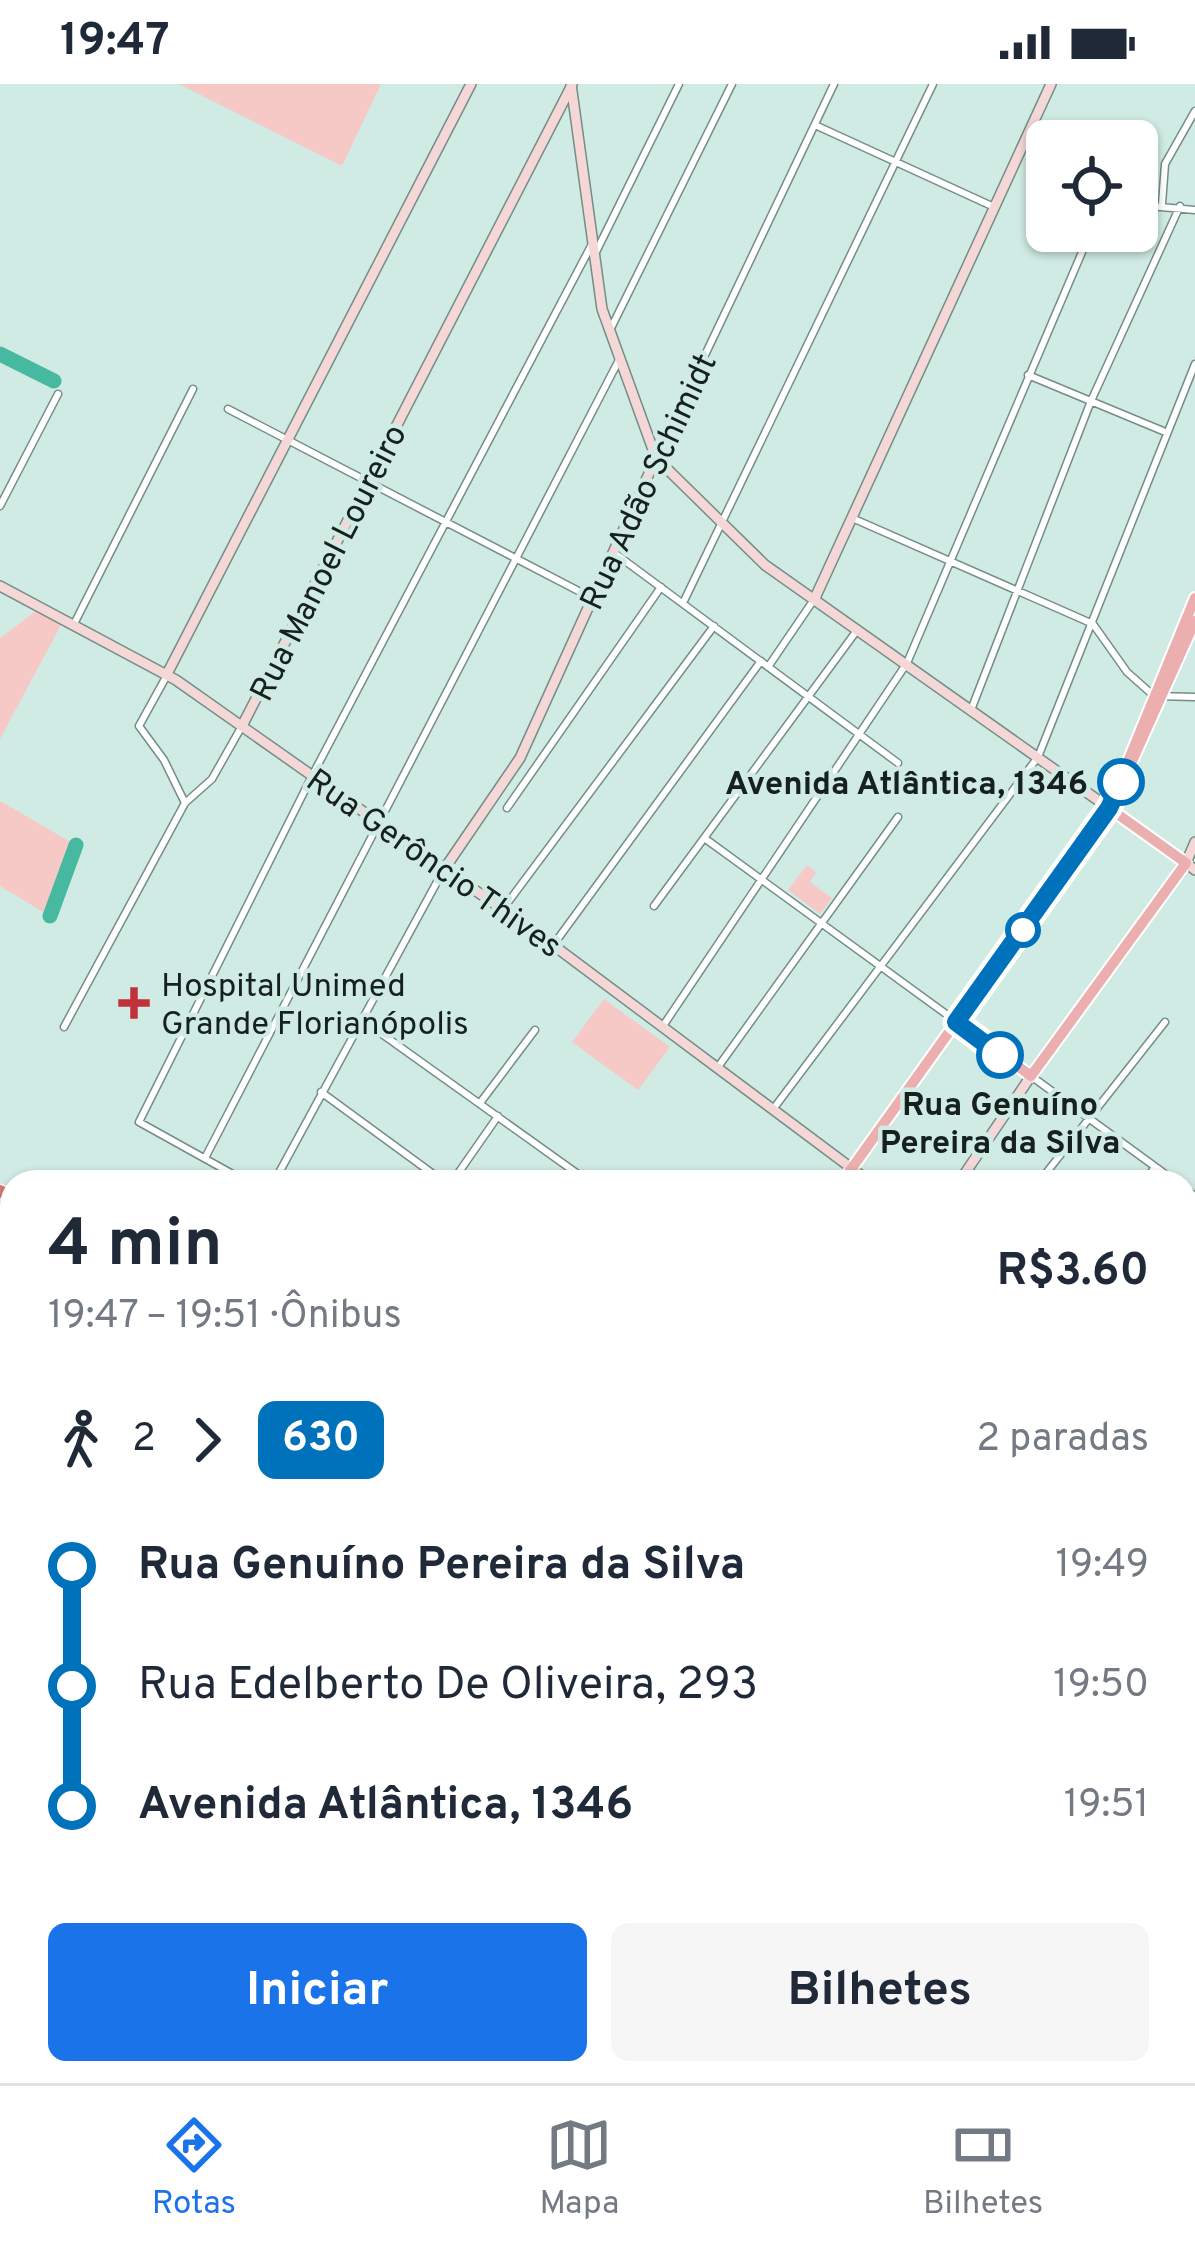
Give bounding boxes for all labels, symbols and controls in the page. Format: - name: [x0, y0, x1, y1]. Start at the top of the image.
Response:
- text: 19:47: [60, 14, 170, 71]
- map controls: [1026, 120, 1158, 252]
- button: locate: [1026, 120, 1158, 252]
- street label: Rua Adão Schimidt: [573, 348, 728, 618]
- street label: Rua Manoel Loureiro: [243, 418, 419, 709]
- marker: Avenida Atlântica, 1346: [1099, 760, 1143, 804]
- street label: Rua Gerôncio Thives: [297, 761, 569, 969]
- place label: Avenida Atlântica, 1346: [725, 765, 1088, 807]
- unlabelled marker: [1007, 914, 1039, 946]
- place label: Hospital Unimed Grande Florianópolis: [161, 967, 469, 1047]
- marker: Hospital Unimed Grande Florianópolis: [118, 987, 150, 1019]
- marker: Rua Genuíno Pereira da Silva: [978, 1033, 1022, 1077]
- place label: Rua Genuíno Pereira da Silva: [880, 1086, 1120, 1166]
- text: 4 min: [48, 1206, 222, 1289]
- text: R$3.60: [997, 1244, 1149, 1301]
- text: 19:47 – 19:51 · Ônibus: [48, 1293, 402, 1342]
- icon: walk: [48, 1407, 114, 1473]
- icon: forward: [174, 1407, 240, 1473]
- text: 630: [282, 1413, 360, 1466]
- text: 2: [132, 1416, 156, 1465]
- text: 2 paradas: [976, 1416, 1149, 1465]
- text: Rua Genuíno Pereira da Silva: [138, 1538, 745, 1595]
- text: 19:49: [1055, 1542, 1149, 1591]
- text: Rua Edelberto De Oliveira, 293: [138, 1658, 758, 1715]
- text: 19:50: [1053, 1662, 1149, 1711]
- text: Avenida Atlântica, 1346: [138, 1778, 633, 1835]
- text: 19:51: [1064, 1782, 1149, 1831]
- button: Iniciar: [48, 1923, 587, 2061]
- button: Bilhetes: [611, 1923, 1149, 2061]
- tab: Rotas: [152, 2112, 236, 2226]
- tab: Mapa: [540, 2112, 619, 2226]
- tab: Bilhetes: [923, 2112, 1043, 2226]

